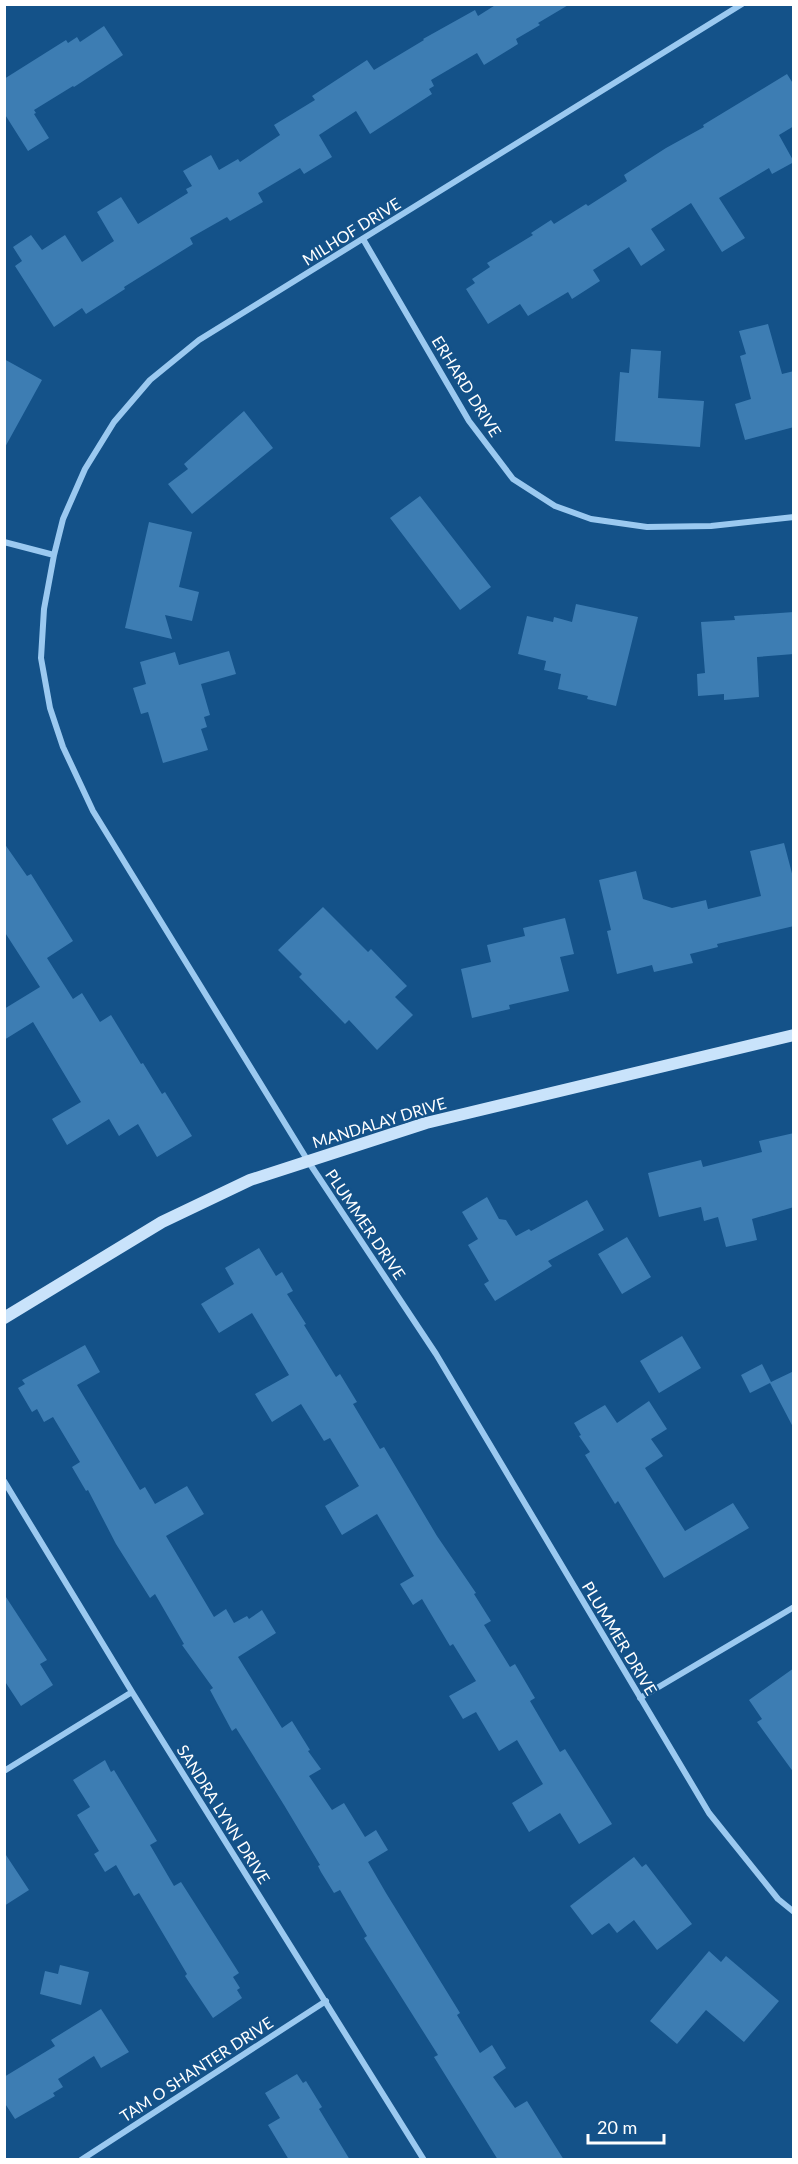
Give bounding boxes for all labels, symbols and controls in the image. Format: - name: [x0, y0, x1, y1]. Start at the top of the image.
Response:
- street label: MILHOF DRIVE: [298, 193, 404, 269]
- street label: ERHARD DRIVE: [428, 332, 506, 440]
- street label: MANDALAY DRIVE: [310, 1093, 448, 1151]
- street label: PLUMMER DRIVE: [322, 1165, 410, 1283]
- street label: PLUMMER DRIVE: [579, 1578, 661, 1698]
- street label: SANDRA LYNN DRIVE: [174, 1741, 274, 1887]
- street label: TAM O SHANTER DRIVE: [116, 2012, 276, 2126]
- scale bar: [588, 2107, 664, 2145]
- text: 20 m: [597, 2116, 637, 2138]

